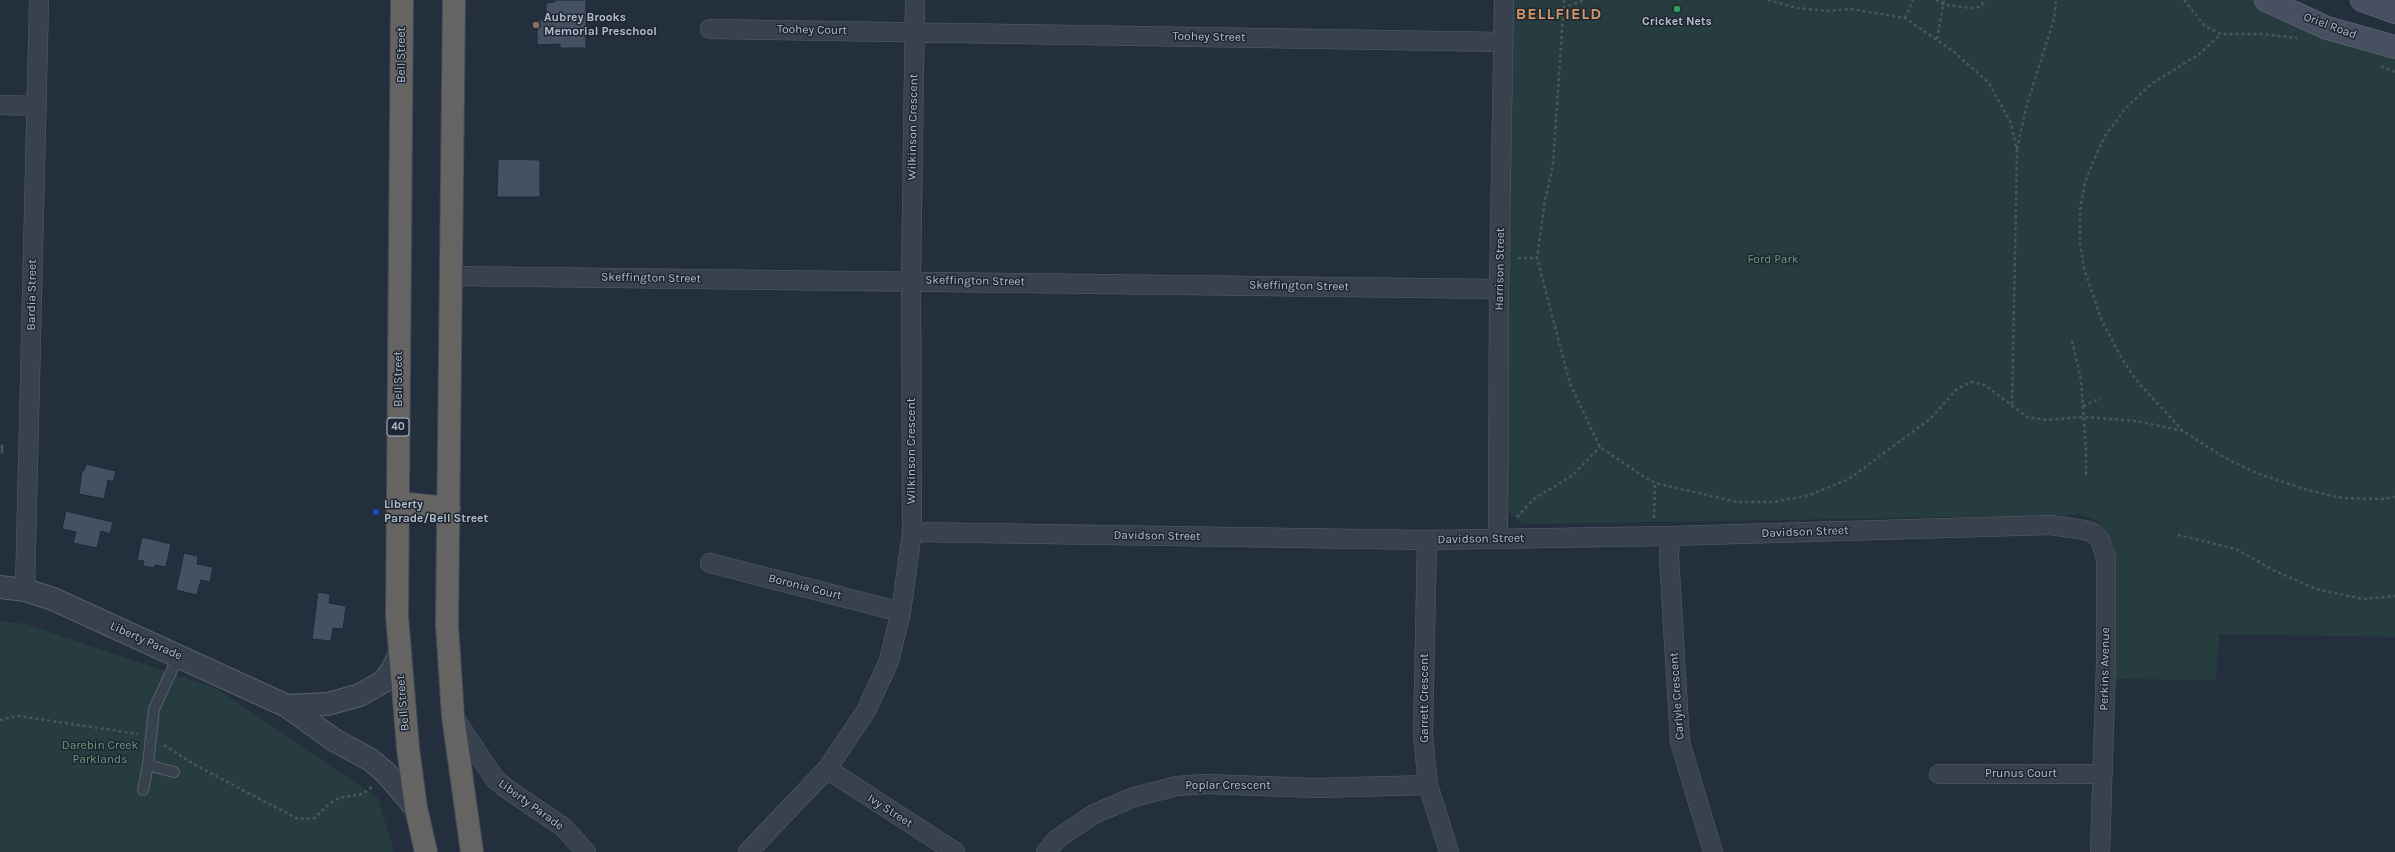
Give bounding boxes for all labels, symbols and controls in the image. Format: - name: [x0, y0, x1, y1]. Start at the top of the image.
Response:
- district label: BELLFIELD: [1516, 4, 1602, 24]
- marker: Cricket Nets: [1672, 4, 1682, 14]
- street label: Oriel Road: [2301, 10, 2359, 42]
- place label: Aubrey Brooks Memorial Preschool: [544, 11, 657, 39]
- place label: Cricket Nets: [1642, 15, 1712, 29]
- marker: Aubrey Brooks Memorial Preschool: [531, 20, 541, 30]
- street label: Toohey Court: [777, 22, 847, 38]
- street label: Bell Street: [395, 27, 409, 83]
- street label: Toohey Street: [1172, 29, 1246, 45]
- street label: Wilkinson Crescent: [905, 74, 921, 180]
- street label: Harrison Street: [1492, 227, 1508, 311]
- park label: Ford Park: [1747, 253, 1799, 267]
- street label: Bardia Street: [24, 259, 40, 331]
- street label: Skeffington Street: [601, 270, 701, 286]
- street label: Skeffington Street: [925, 273, 1025, 289]
- street label: Skeffington Street: [1249, 278, 1349, 294]
- street label: Bell Street: [392, 351, 406, 407]
- street label: Wilkinson Crescent: [905, 398, 919, 504]
- road number: 40: [387, 418, 409, 436]
- place label: Liberty Parade/Bell Street: [384, 498, 488, 526]
- marker: Liberty Parade/Bell Street: [371, 507, 381, 517]
- street label: Davidson Street: [1761, 523, 1849, 541]
- street label: Davidson Street: [1113, 528, 1201, 544]
- street label: Davidson Street: [1437, 531, 1525, 547]
- street label: Boronia Court: [767, 571, 843, 603]
- street label: Liberty Parade: [108, 619, 184, 663]
- street label: Perkins Avenue: [2097, 627, 2113, 711]
- street label: Carlyle Crescent: [1667, 652, 1687, 740]
- street label: Garrett Crescent: [1418, 653, 1432, 743]
- street label: Bell Street: [393, 674, 413, 732]
- park label: Darebin Creek Parklands: [62, 739, 138, 767]
- street label: Prunus Court: [1985, 767, 2057, 781]
- street label: Liberty Parade: [496, 776, 566, 834]
- street label: Poplar Crescent: [1185, 779, 1271, 793]
- street label: Ivy Street: [865, 791, 915, 831]

